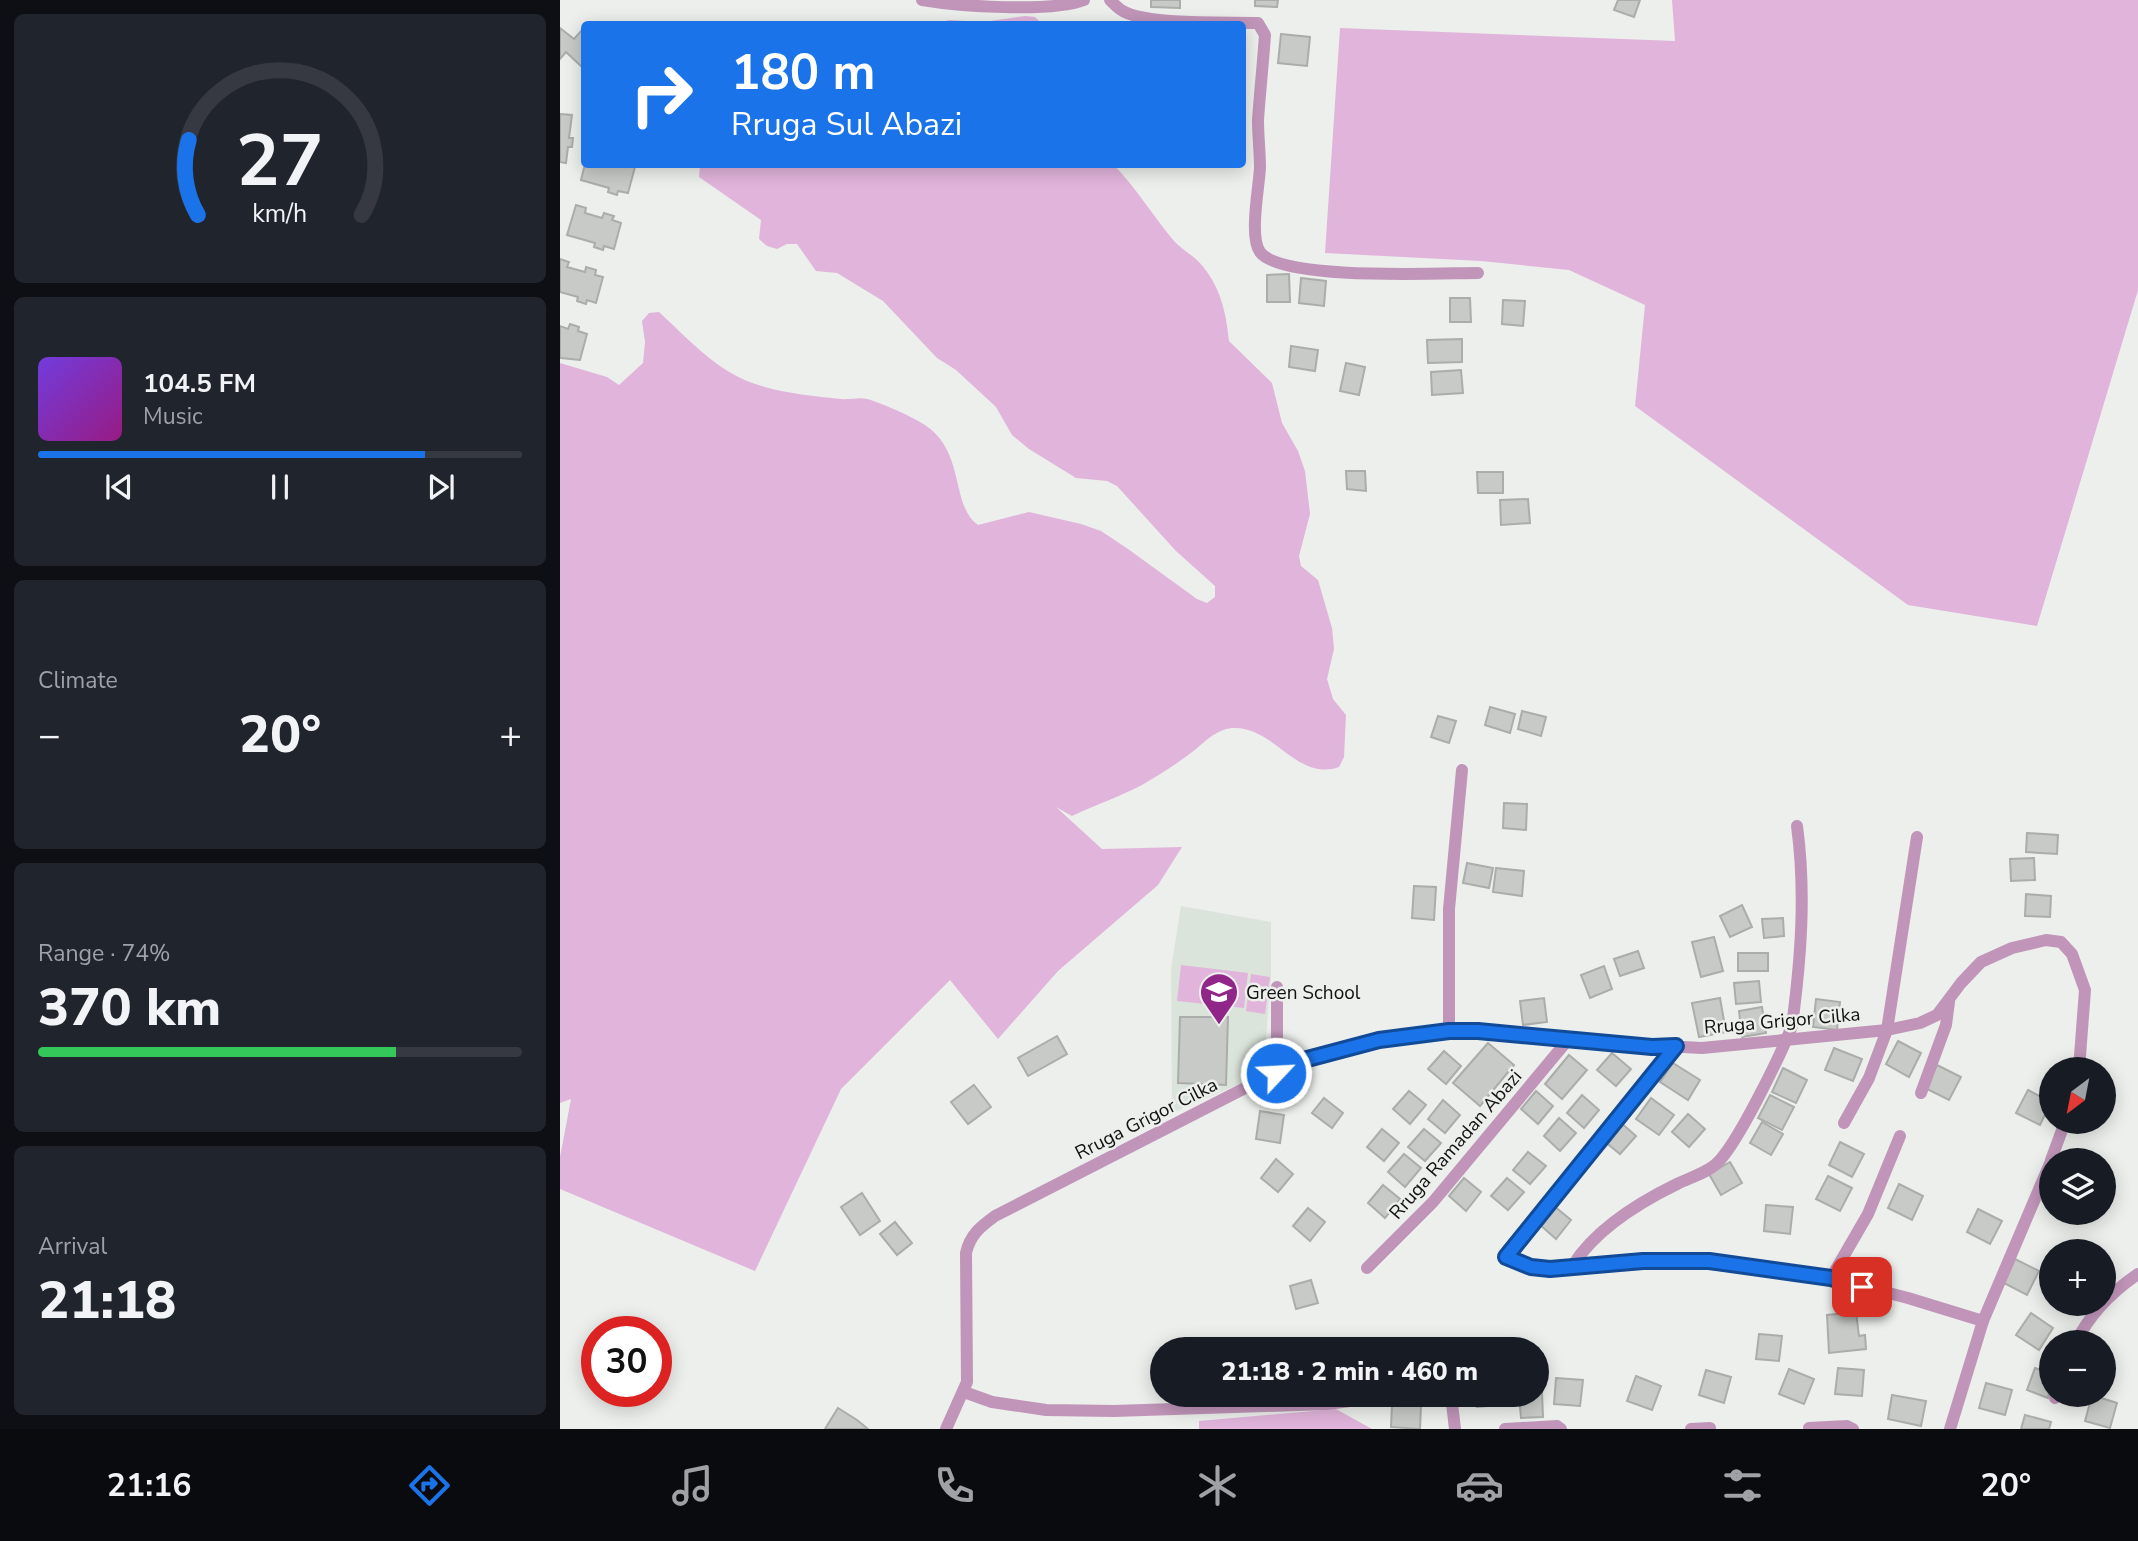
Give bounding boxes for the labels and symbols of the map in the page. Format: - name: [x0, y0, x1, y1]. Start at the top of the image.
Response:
- school or university icon: Green School: [1198, 971, 1240, 1026]
- place label: Green School: [1246, 980, 1361, 1006]
- street label: Rruga Grigor Cilka: [1703, 1001, 1861, 1041]
- position arrow: [1239, 1036, 1313, 1110]
- north arrow: [2039, 1057, 2116, 1134]
- street label: Rruga Ramadan Abazi: [1383, 1064, 1528, 1225]
- street label: Rruga Grigor Cilka: [1071, 1072, 1222, 1166]
- pin: [1832, 1257, 1892, 1317]
- speed limit sign: 30: [581, 1316, 672, 1407]

